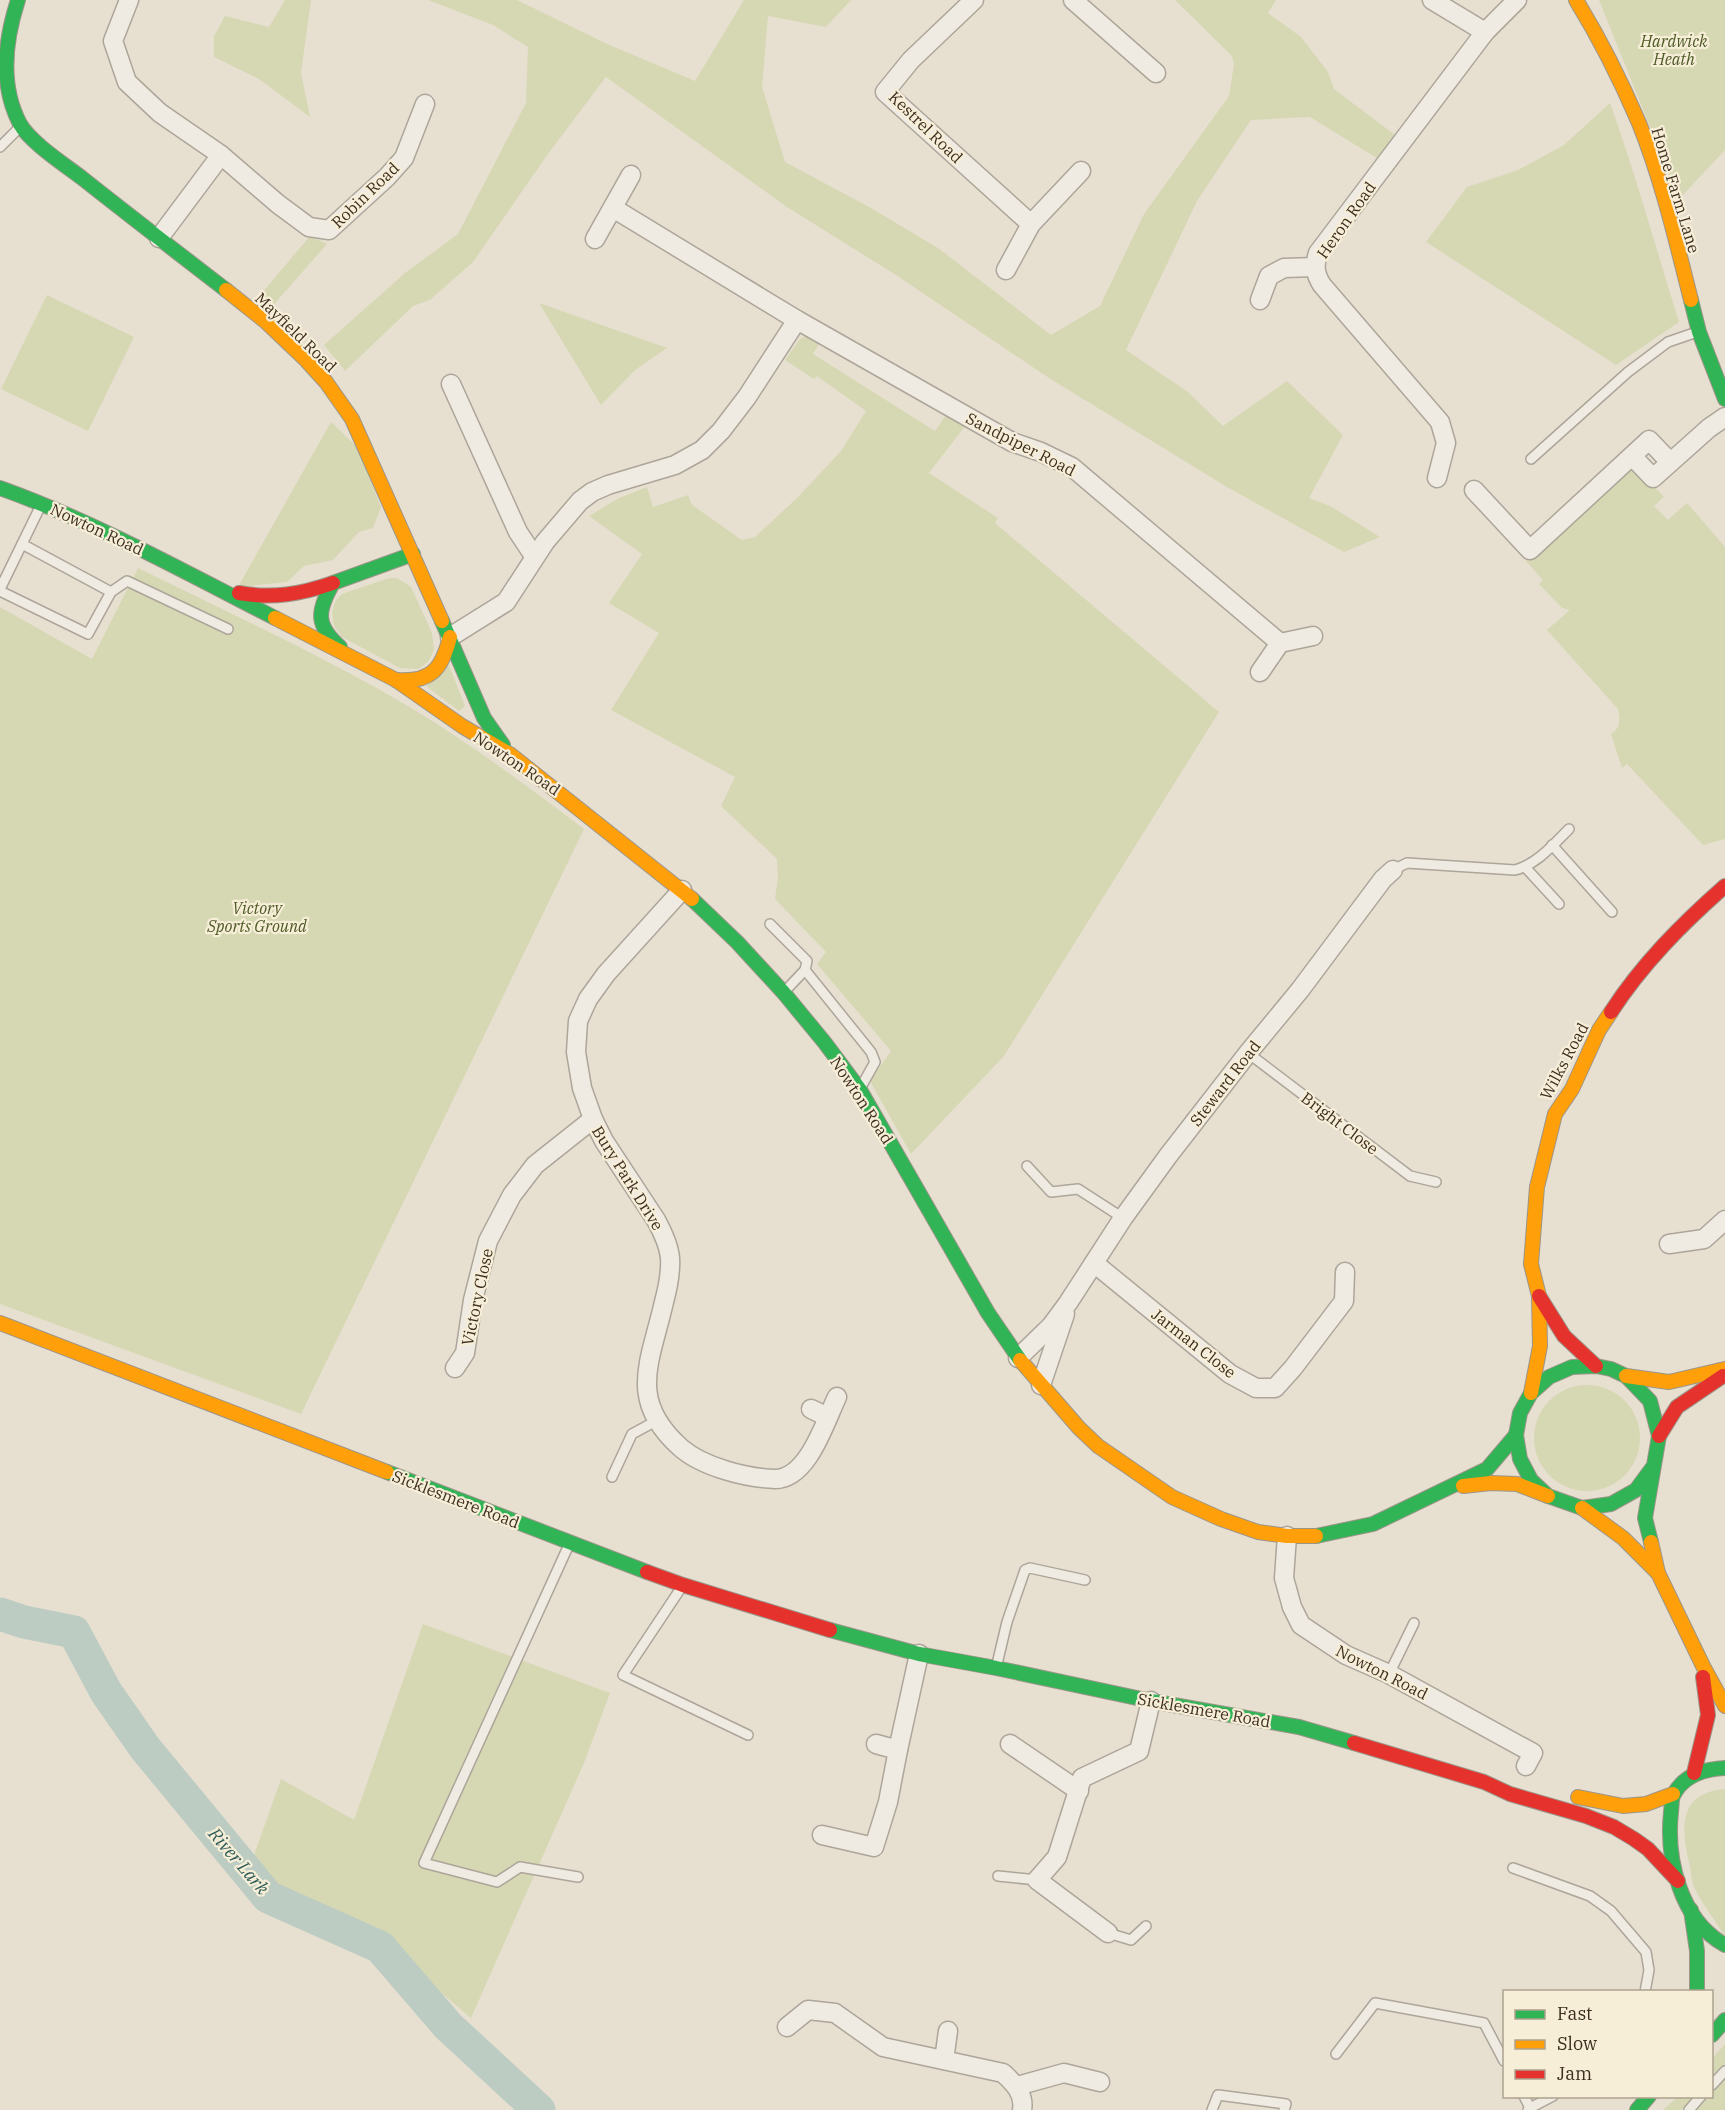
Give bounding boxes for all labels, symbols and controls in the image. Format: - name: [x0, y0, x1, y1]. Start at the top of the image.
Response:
- park label: Hardwick Heath: [1640, 31, 1708, 69]
- street label: Kestrel Road: [885, 87, 967, 167]
- street label: Home Farm Lane: [1647, 125, 1705, 255]
- street label: Robin Road: [327, 158, 403, 232]
- street label: Heron Road: [1312, 177, 1380, 262]
- street label: Mayfield Road: [251, 288, 341, 376]
- street label: Sandpiper Road: [963, 408, 1079, 480]
- street label: Nowton Road: [47, 499, 147, 559]
- street label: Nowton Road: [470, 727, 564, 800]
- park label: Victory Sports Ground: [206, 898, 307, 936]
- street label: Wilks Road: [1535, 1019, 1593, 1103]
- street label: Steward Road: [1185, 1036, 1265, 1130]
- street label: Nowton Road: [826, 1052, 898, 1148]
- street label: Bright Close: [1297, 1087, 1383, 1159]
- street label: Bury Park Drive: [588, 1122, 668, 1234]
- street label: Victory Close: [457, 1247, 497, 1347]
- street label: Jarman Close: [1148, 1304, 1240, 1382]
- street label: Sicklesmere Road: [390, 1466, 523, 1533]
- street label: Nowton Road: [1333, 1640, 1432, 1704]
- street label: Sicklesmere Road: [1136, 1688, 1272, 1732]
- water label: River Lark: [203, 1822, 275, 1900]
- legend: [1503, 1990, 1713, 2098]
- text: Fast: [1557, 2002, 1592, 2025]
- text: Slow: [1557, 2032, 1597, 2055]
- text: Jam: [1557, 2062, 1592, 2085]

